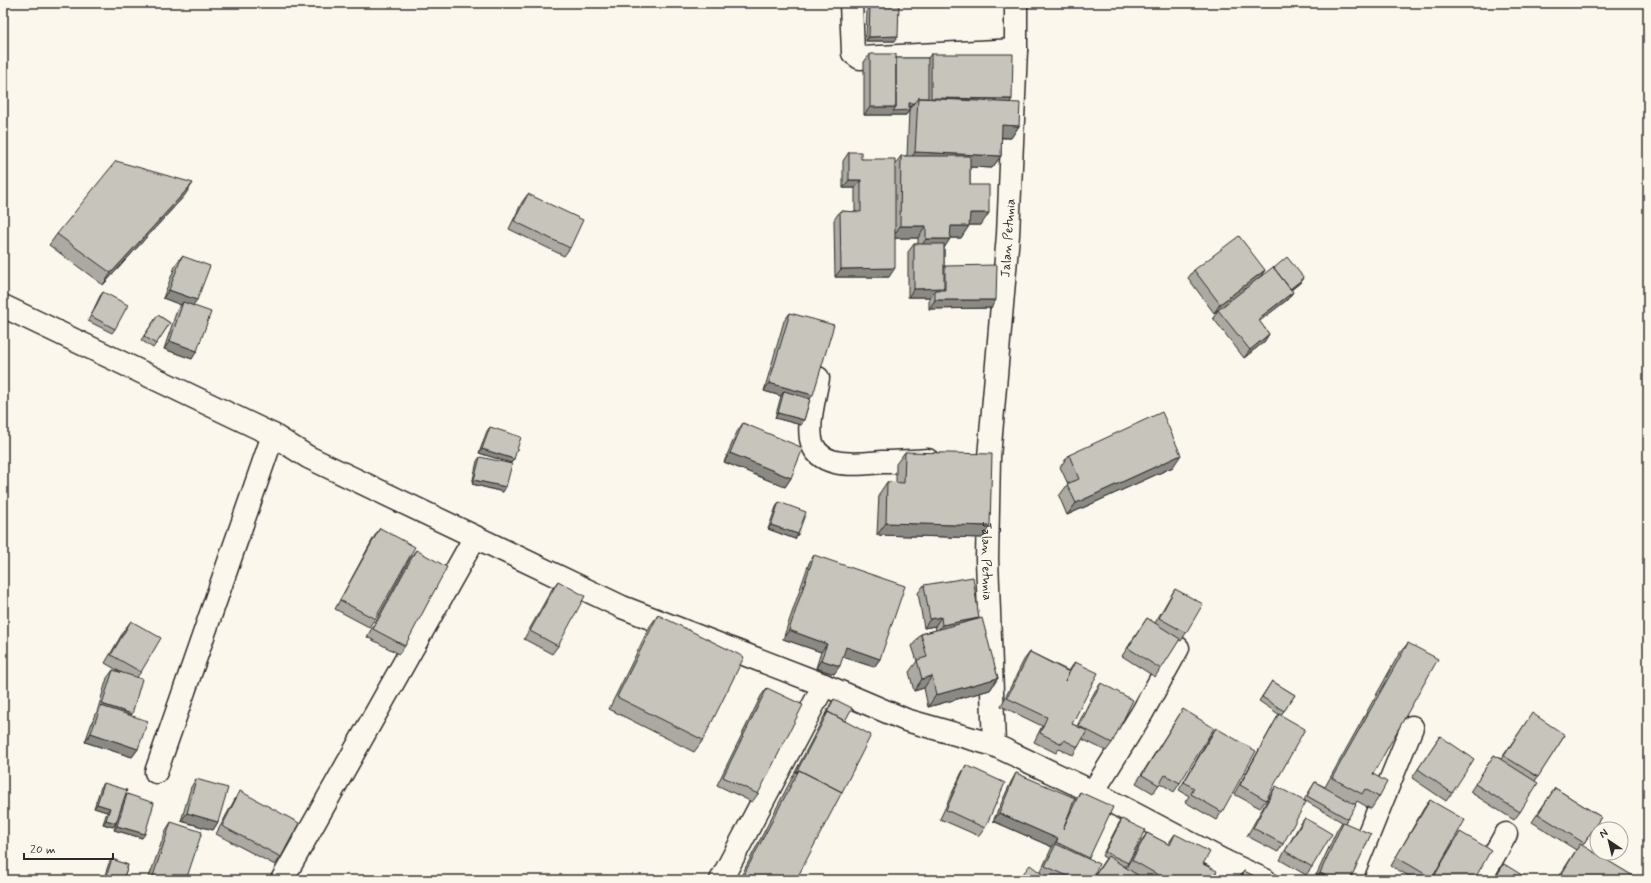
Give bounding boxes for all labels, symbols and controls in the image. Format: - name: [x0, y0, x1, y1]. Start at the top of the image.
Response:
- street label: Jalan Petunia: [997, 198, 1020, 278]
- street label: Jalan Petunia: [977, 521, 996, 601]
- north arrow: [1589, 821, 1629, 861]
- text: N: [1597, 826, 1611, 841]
- scale bar: [24, 835, 113, 861]
- text: 20 m: [30, 842, 56, 858]

